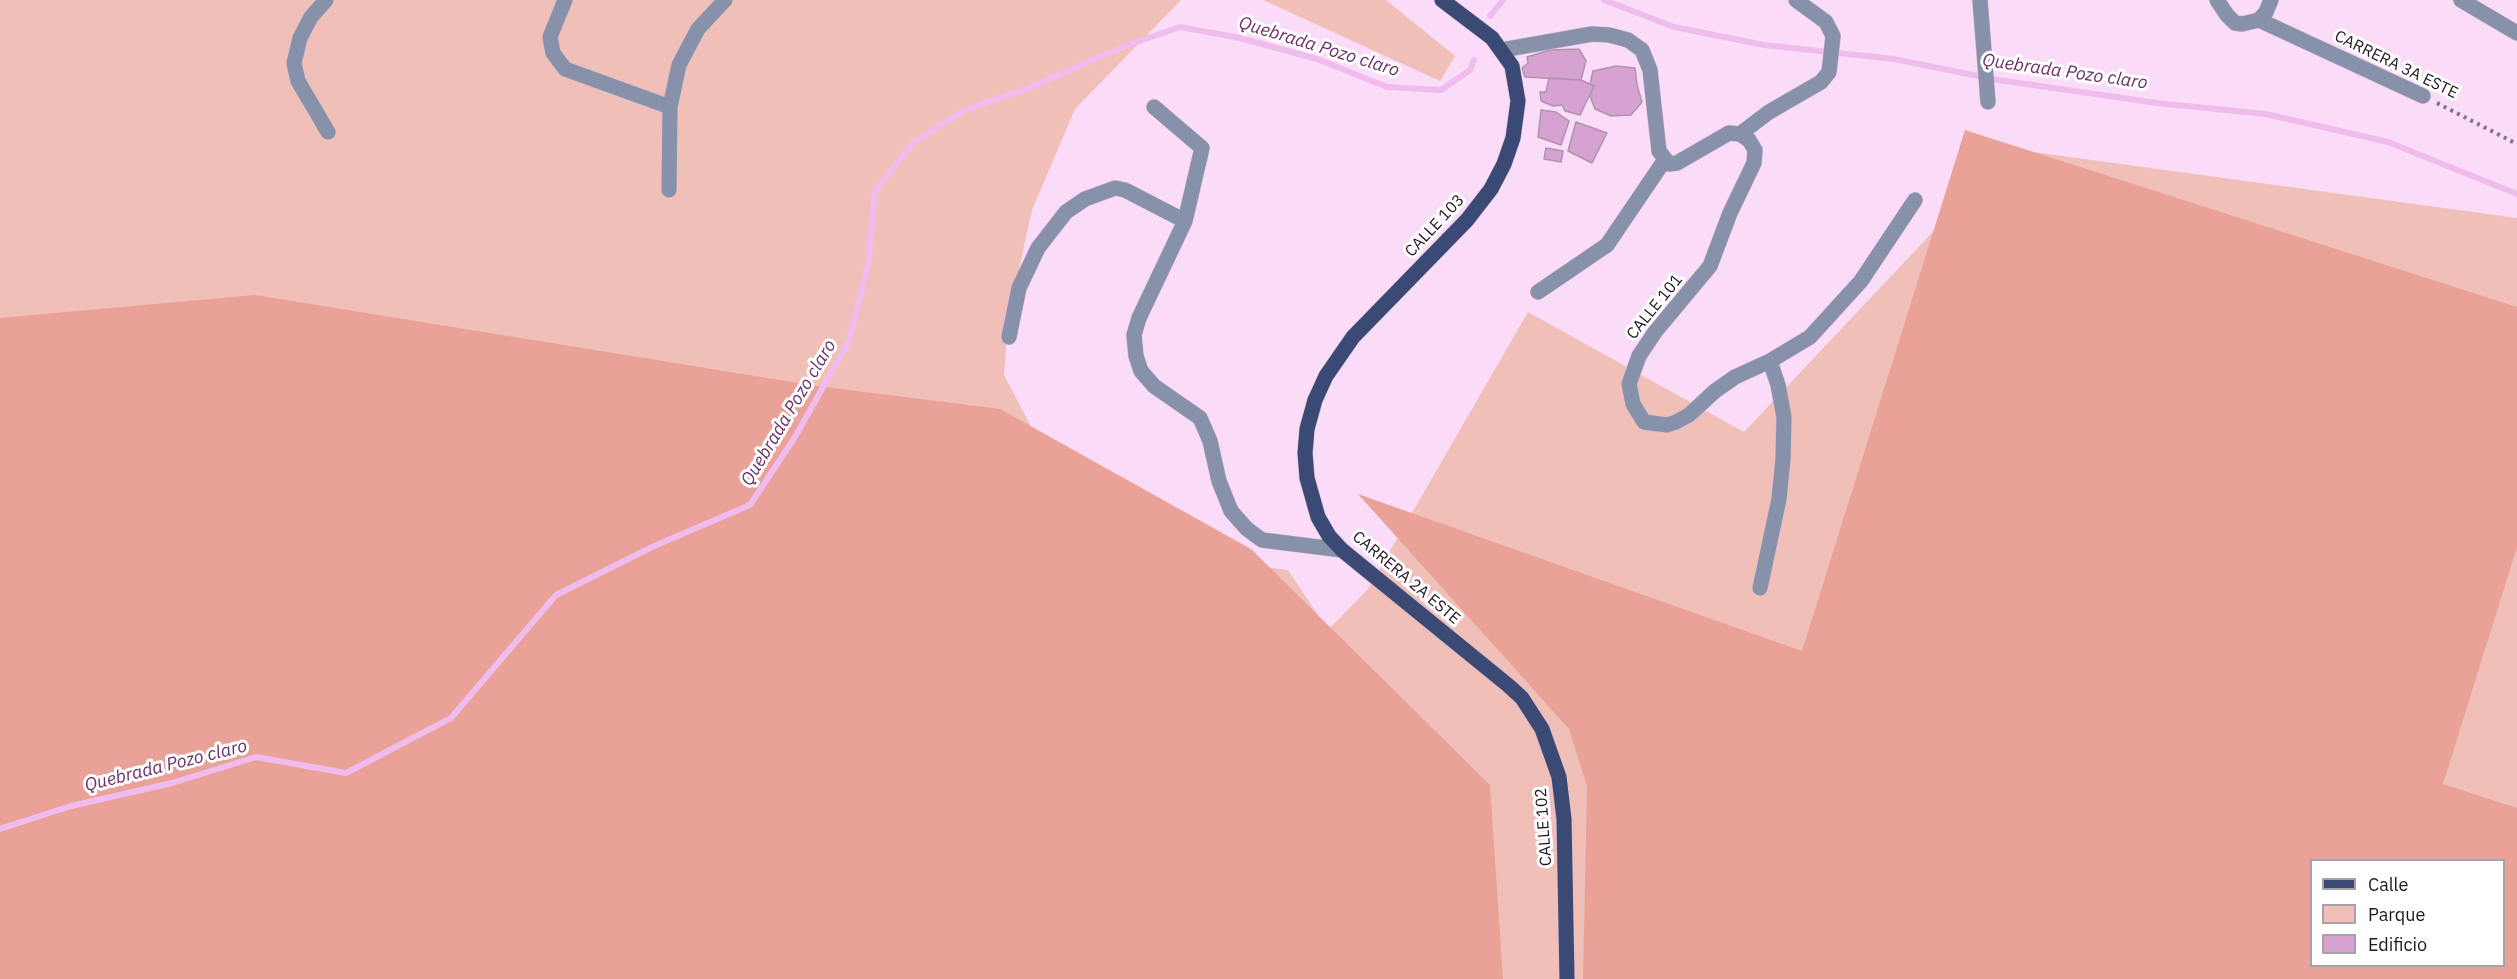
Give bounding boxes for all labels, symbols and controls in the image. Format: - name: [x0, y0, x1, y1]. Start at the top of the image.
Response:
- water label: Quebrada Pozo claro: [1236, 12, 1402, 82]
- street label: CARRERA 3A ESTE: [2331, 27, 2461, 103]
- water label: Quebrada Pozo claro: [1981, 50, 2149, 94]
- street label: CALLE 103: [1401, 191, 1469, 261]
- street label: CALLE 101: [1623, 271, 1687, 343]
- water label: Quebrada Pozo claro: [737, 336, 841, 490]
- street label: CARRERA 2A ESTE: [1348, 527, 1464, 629]
- water label: Quebrada Pozo claro: [83, 735, 249, 797]
- street label: CALLE 102: [1532, 787, 1556, 867]
- legend: [2310, 859, 2505, 967]
- text: Calle: [2368, 873, 2408, 896]
- text: Parque: [2368, 903, 2425, 926]
- text: Edificio: [2368, 933, 2427, 956]

